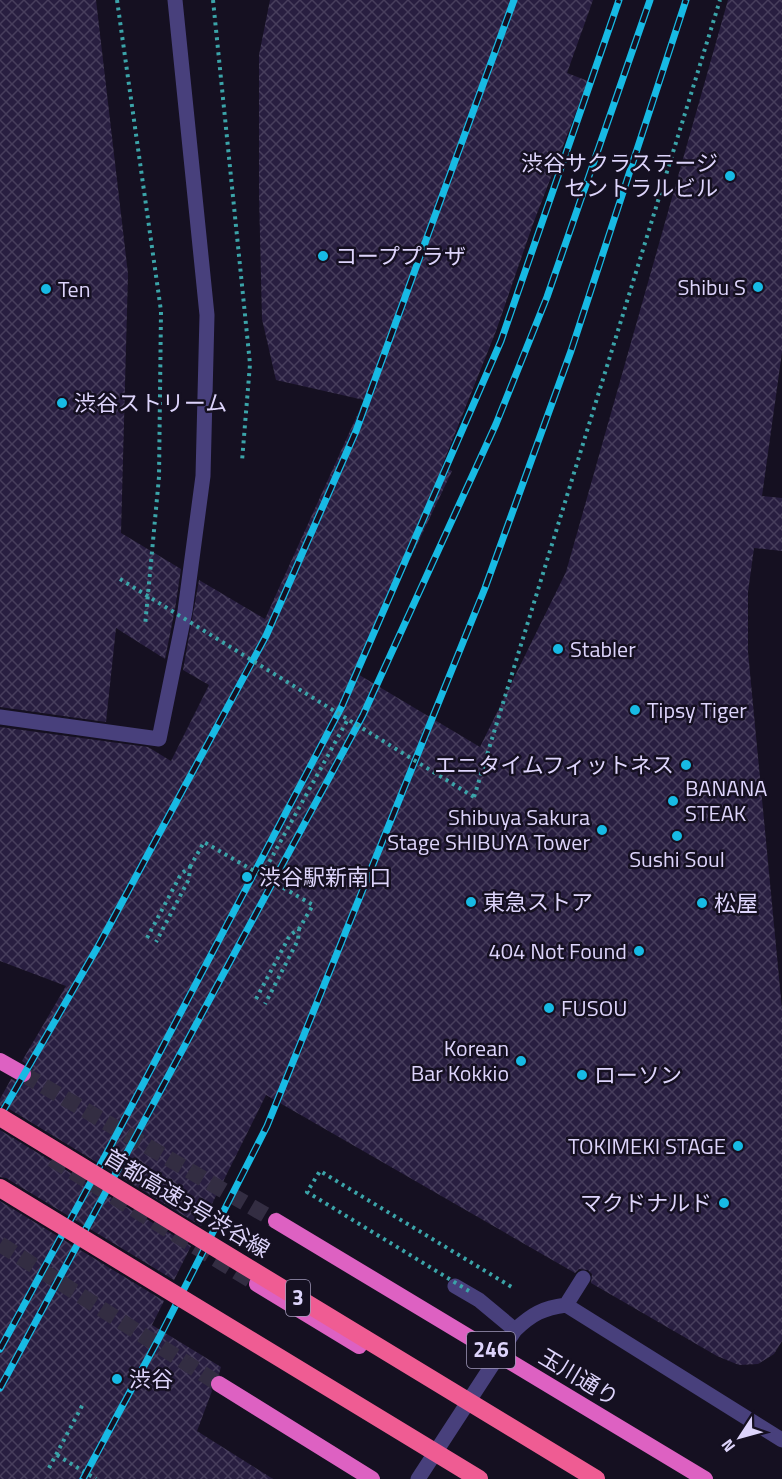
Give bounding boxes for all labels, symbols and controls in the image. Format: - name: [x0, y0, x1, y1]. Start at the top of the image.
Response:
- place label: 渋谷サクラステージ セントラルビル: [521, 146, 718, 205]
- marker: 渋谷サクラステージ セントラルビル: [723, 169, 737, 183]
- place label: コーププラザ: [335, 239, 466, 273]
- marker: コーププラザ: [316, 249, 330, 263]
- place label: Shibu S: [677, 270, 746, 304]
- place label: Ten: [58, 272, 91, 306]
- marker: Shibu S: [751, 280, 765, 294]
- marker: Ten: [39, 282, 53, 296]
- place label: 渋谷ストリーム: [74, 386, 227, 420]
- marker: 渋谷ストリーム: [55, 396, 69, 410]
- place label: Stabler: [570, 632, 636, 666]
- marker: Stabler: [551, 642, 565, 656]
- place label: Tipsy Tiger: [647, 693, 747, 727]
- marker: Tipsy Tiger: [628, 703, 642, 717]
- place label: エニタイムフィットネス: [434, 748, 674, 782]
- marker: エニタイムフィットネス: [679, 758, 693, 772]
- place label: BANANA STEAK: [685, 771, 767, 830]
- marker: BANANA STEAK: [666, 794, 680, 808]
- place label: Shibuya Sakura Stage SHIBUYA Tower: [387, 800, 590, 859]
- marker: Shibuya Sakura Stage SHIBUYA Tower: [595, 823, 609, 837]
- marker: Sushi Soul: [670, 829, 684, 843]
- place label: Sushi Soul: [629, 842, 725, 876]
- place label: 渋谷駅新南口: [259, 860, 391, 894]
- marker: 渋谷駅新南口: [240, 870, 254, 884]
- place label: 東急ストア: [483, 885, 593, 919]
- place label: 松屋: [714, 886, 758, 920]
- marker: 東急ストア: [464, 895, 478, 909]
- marker: 松屋: [695, 896, 709, 910]
- place label: 404 Not Found: [488, 934, 627, 968]
- marker: 404 Not Found: [632, 944, 646, 958]
- place label: FUSOU: [561, 991, 627, 1025]
- marker: FUSOU: [542, 1001, 556, 1015]
- place label: Korean Bar Kokkio: [411, 1031, 509, 1090]
- marker: Korean Bar Kokkio: [514, 1054, 528, 1068]
- place label: ローソン: [594, 1058, 682, 1092]
- marker: ローソン: [575, 1068, 589, 1082]
- place label: TOKIMEKI STAGE: [568, 1129, 726, 1163]
- marker: TOKIMEKI STAGE: [731, 1139, 745, 1153]
- street label: 首都高速3号渋谷線: [98, 1140, 276, 1266]
- place label: マクドナルド: [580, 1186, 712, 1220]
- marker: マクドナルド: [717, 1196, 731, 1210]
- road number: 3: [286, 1280, 310, 1316]
- road number: 246: [467, 1332, 515, 1368]
- street label: 玉川通り: [533, 1340, 625, 1414]
- place label: 渋谷: [129, 1362, 173, 1396]
- marker: 渋谷: [110, 1372, 124, 1386]
- north arrow: [710, 1407, 770, 1467]
- text: N: [715, 1434, 741, 1457]

